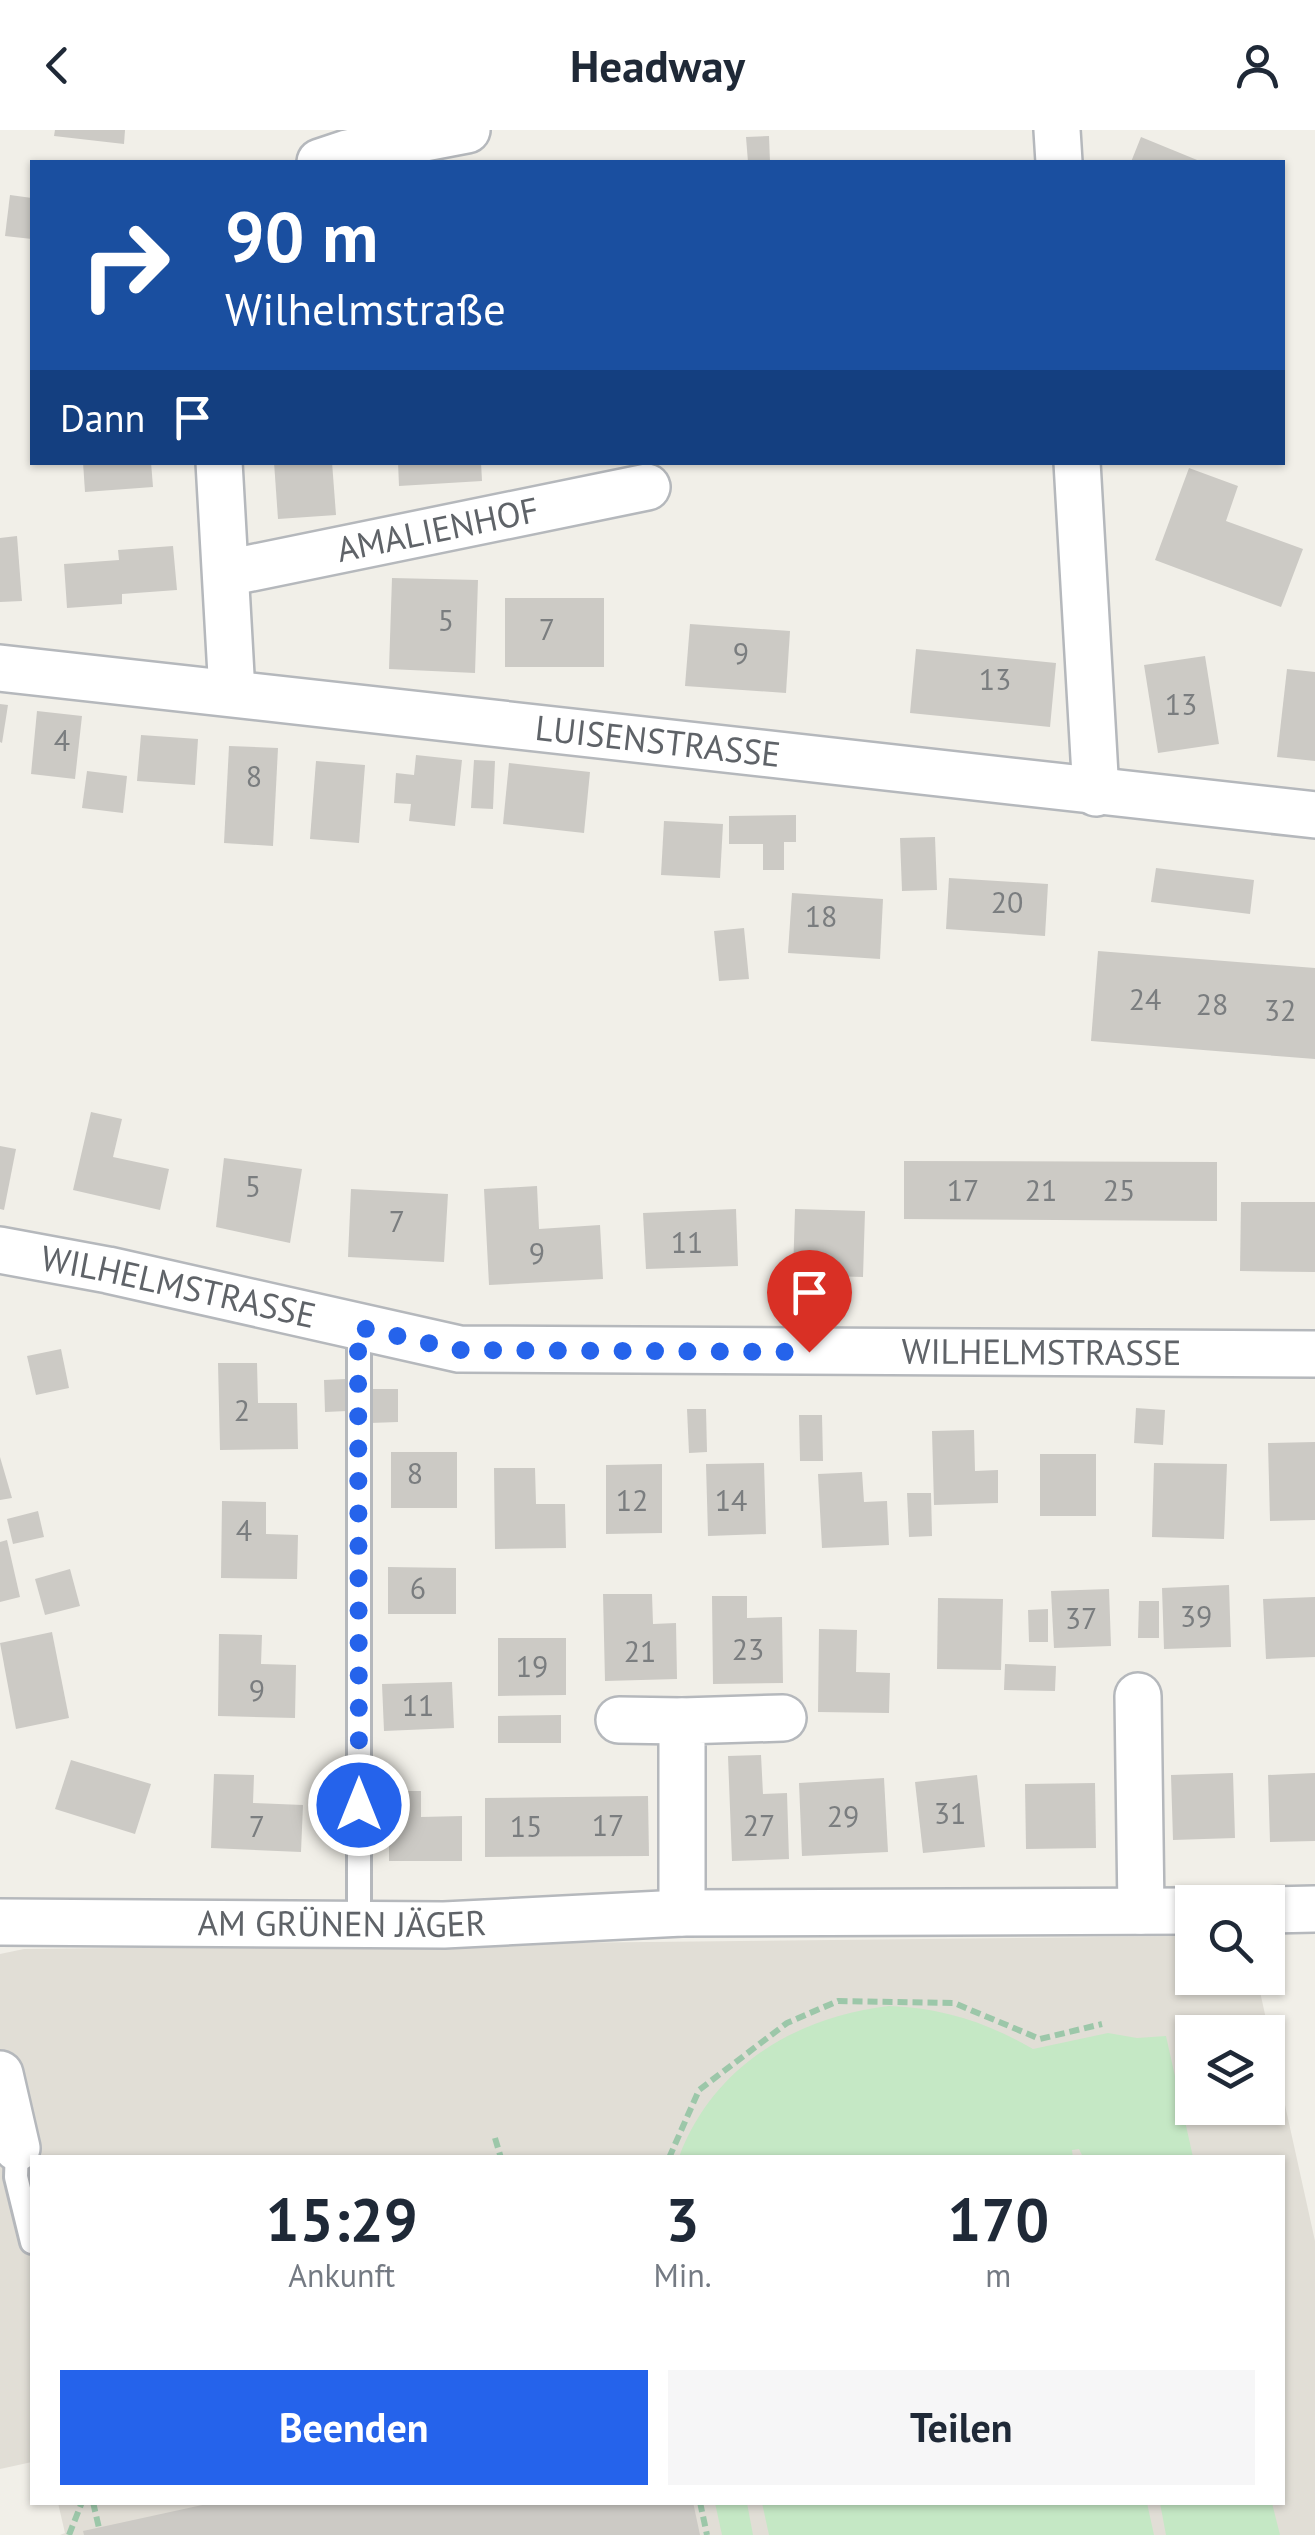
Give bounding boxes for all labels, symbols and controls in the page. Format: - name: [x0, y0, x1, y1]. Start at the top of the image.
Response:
- text: Headway: [570, 36, 745, 94]
- icon: back: [30, 38, 85, 93]
- icon: person: [1230, 38, 1285, 93]
- text: 90 m: [225, 191, 378, 281]
- icon: right: [60, 200, 190, 330]
- text: Wilhelmstraße: [225, 279, 506, 337]
- icon: arrive: [165, 390, 220, 445]
- text: Dann: [60, 393, 145, 442]
- street label: AMALIENHOF: [332, 486, 542, 572]
- house number: 5: [438, 600, 454, 639]
- house number: 7: [539, 609, 555, 648]
- house number: 9: [733, 633, 749, 672]
- house number: 13: [979, 659, 1011, 698]
- house number: 13: [1165, 684, 1197, 723]
- street label: LUISENSTRASSE: [533, 704, 783, 777]
- house number: 4: [54, 720, 70, 759]
- house number: 8: [246, 756, 262, 795]
- house number: 20: [991, 882, 1023, 921]
- house number: 18: [805, 896, 837, 935]
- house number: 24: [1129, 979, 1161, 1018]
- house number: 28: [1196, 984, 1228, 1023]
- house number: 32: [1264, 990, 1296, 1029]
- house number: 5: [245, 1166, 261, 1205]
- house number: 17: [947, 1170, 979, 1209]
- house number: 21: [1025, 1170, 1057, 1209]
- house number: 25: [1103, 1170, 1135, 1209]
- house number: 7: [389, 1201, 405, 1240]
- house number: 11: [671, 1222, 703, 1261]
- house number: 9: [529, 1233, 545, 1272]
- street label: WILHELMSTRASSE: [37, 1234, 320, 1338]
- pin: [767, 1250, 852, 1353]
- icon: arrive: [782, 1265, 837, 1320]
- street label: WILHELMSTRASSE: [901, 1328, 1181, 1375]
- house number: 2: [234, 1390, 250, 1429]
- house number: 8: [407, 1453, 423, 1492]
- house number: 12: [616, 1480, 648, 1519]
- house number: 14: [715, 1480, 747, 1519]
- house number: 4: [236, 1510, 252, 1549]
- house number: 6: [410, 1568, 426, 1607]
- house number: 39: [1180, 1596, 1212, 1635]
- house number: 37: [1065, 1598, 1097, 1637]
- house number: 23: [732, 1629, 764, 1668]
- house number: 21: [624, 1631, 656, 1670]
- house number: 19: [516, 1646, 548, 1685]
- house number: 9: [249, 1670, 265, 1709]
- house number: 11: [402, 1685, 434, 1724]
- position arrow: [307, 1753, 411, 1857]
- house number: 31: [934, 1793, 966, 1832]
- house number: 29: [827, 1796, 859, 1835]
- house number: 17: [592, 1805, 624, 1844]
- house number: 27: [743, 1805, 775, 1844]
- house number: 7: [249, 1806, 265, 1845]
- house number: 15: [510, 1806, 542, 1845]
- map controls: [1175, 1885, 1285, 2125]
- button: search: [1175, 1885, 1285, 1995]
- street label: AM GRÜNEN JÄGER: [198, 1899, 487, 1947]
- button: layers: [1175, 2015, 1285, 2125]
- text: 15:29: [266, 2180, 418, 2258]
- text: 3: [666, 2180, 700, 2258]
- text: 170: [947, 2180, 1049, 2258]
- text: Ankunft: [288, 2254, 395, 2296]
- text: Min.: [653, 2254, 712, 2296]
- text: m: [985, 2254, 1011, 2296]
- button: Beenden: [60, 2370, 648, 2485]
- button: Teilen: [668, 2370, 1255, 2485]

